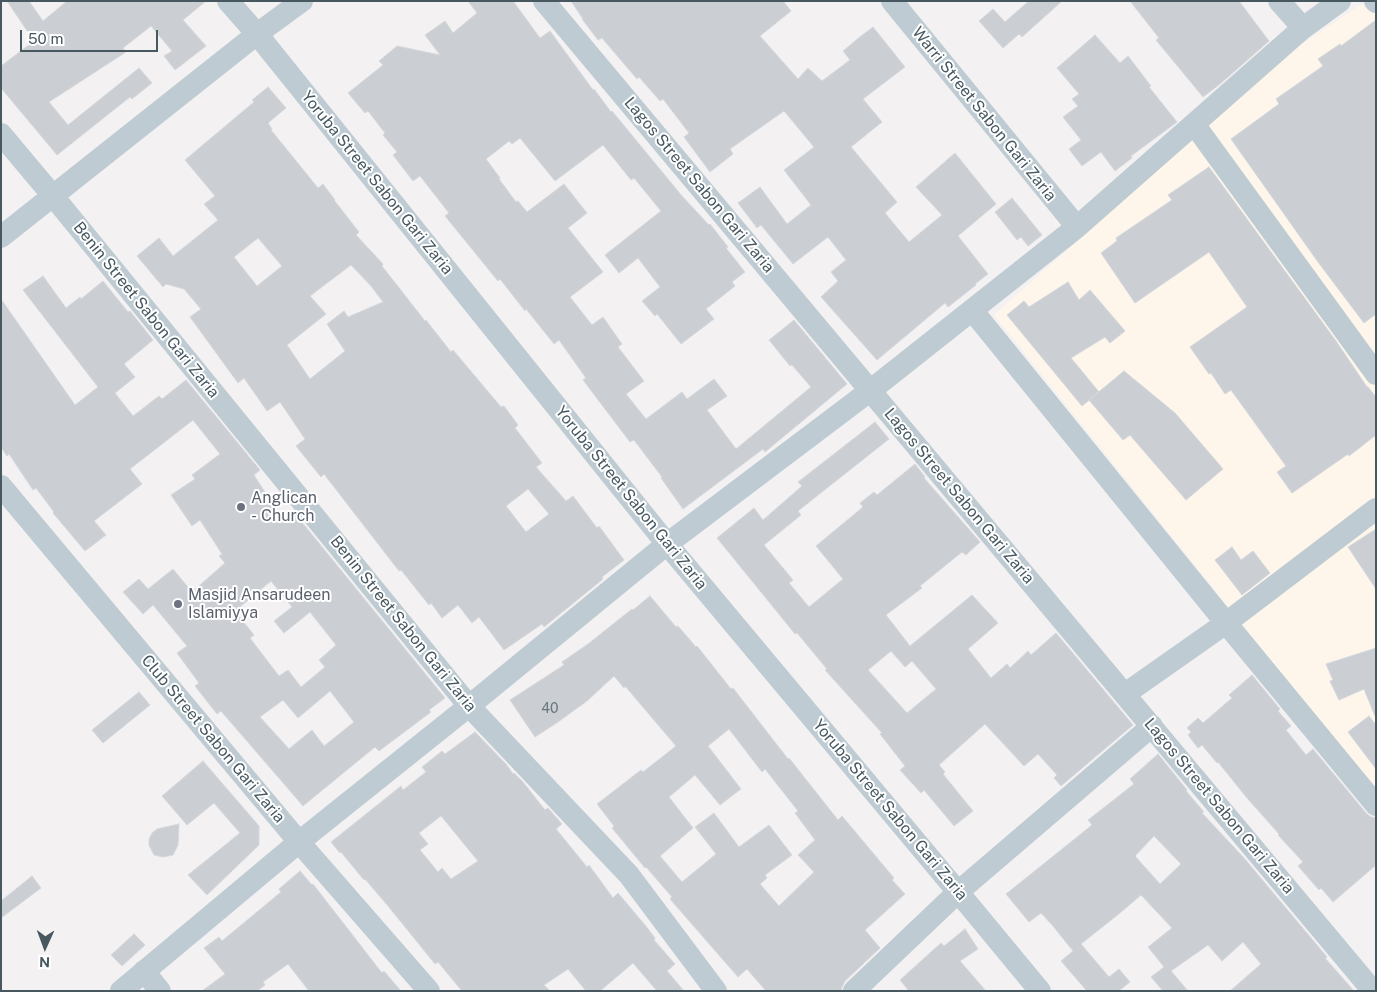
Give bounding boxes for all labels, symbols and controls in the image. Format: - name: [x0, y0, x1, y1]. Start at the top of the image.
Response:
- scale bar: [22, 20, 160, 52]
- street label: Warri Street Sabon Gari Zaria: [908, 23, 1060, 205]
- text: 50 m: [28, 30, 63, 47]
- street label: Yoruba Street Sabon Gari Zaria: [297, 87, 457, 279]
- street label: Lagos Street Sabon Gari Zaria: [620, 93, 778, 277]
- street label: Benin Street Sabon Gari Zaria: [69, 218, 223, 402]
- street label: Yoruba Street Sabon Gari Zaria: [551, 402, 711, 594]
- street label: Lagos Street Sabon Gari Zaria: [880, 404, 1038, 588]
- place label: Anglican - Church: [251, 488, 317, 526]
- marker: Anglican - Church: [235, 501, 247, 513]
- street label: Benin Street Sabon Gari Zaria: [326, 532, 480, 716]
- place label: Masjid Ansarudeen Islamiyya: [188, 585, 331, 623]
- marker: Masjid Ansarudeen Islamiyya: [172, 598, 184, 610]
- street label: Club Street Sabon Gari Zaria: [137, 651, 289, 827]
- house number: 40: [541, 701, 559, 717]
- street label: Lagos Street Sabon Gari Zaria: [1140, 714, 1298, 898]
- street label: Yoruba Street Sabon Gari Zaria: [809, 716, 971, 904]
- north arrow: [20, 922, 70, 972]
- text: N: [39, 954, 50, 970]

